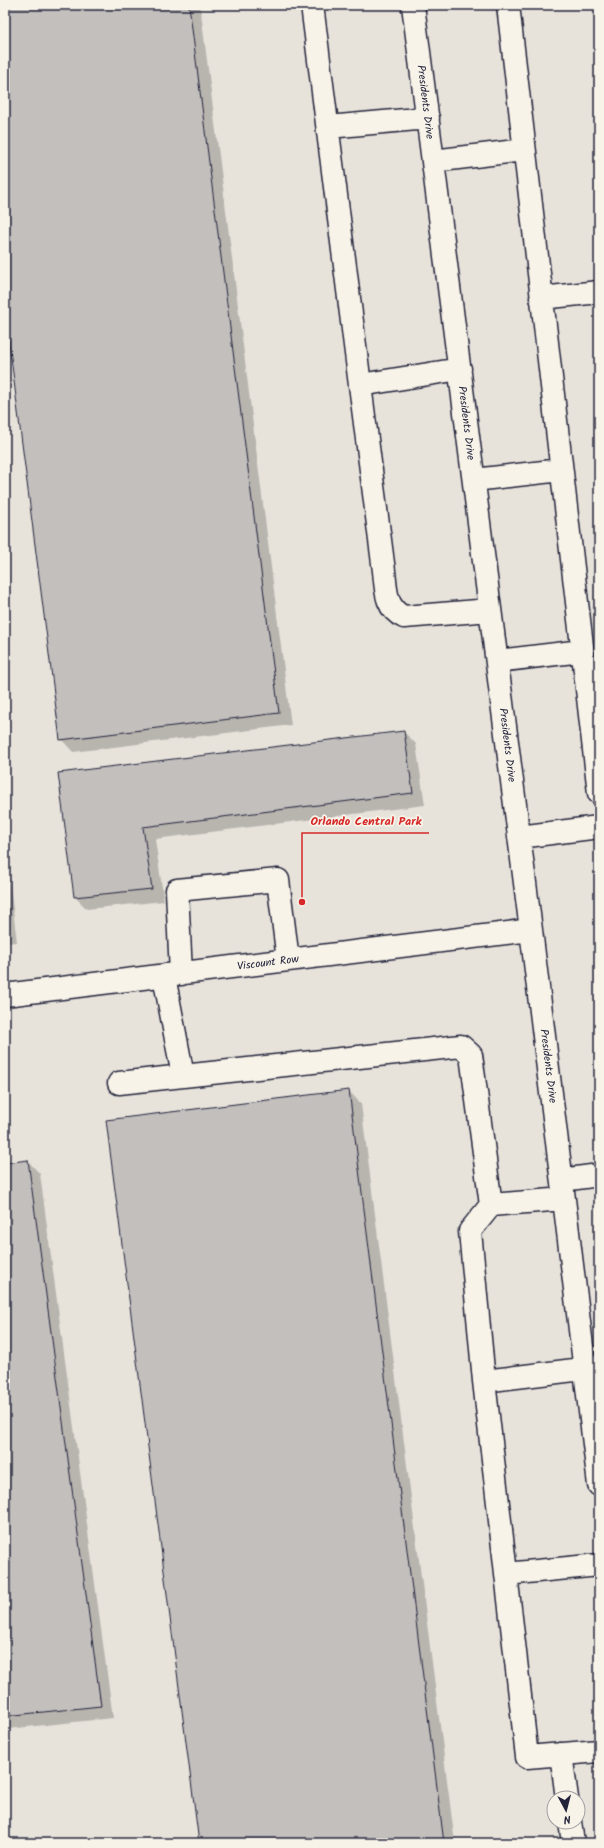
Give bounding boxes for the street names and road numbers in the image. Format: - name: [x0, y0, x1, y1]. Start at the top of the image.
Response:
- street label: Presidents Drive: [412, 64, 438, 140]
- street label: Presidents Drive: [453, 385, 479, 461]
- street label: Presidents Drive: [494, 707, 520, 783]
- street label: Viscount Row: [236, 950, 300, 976]
- street label: Presidents Drive: [535, 1028, 561, 1104]

